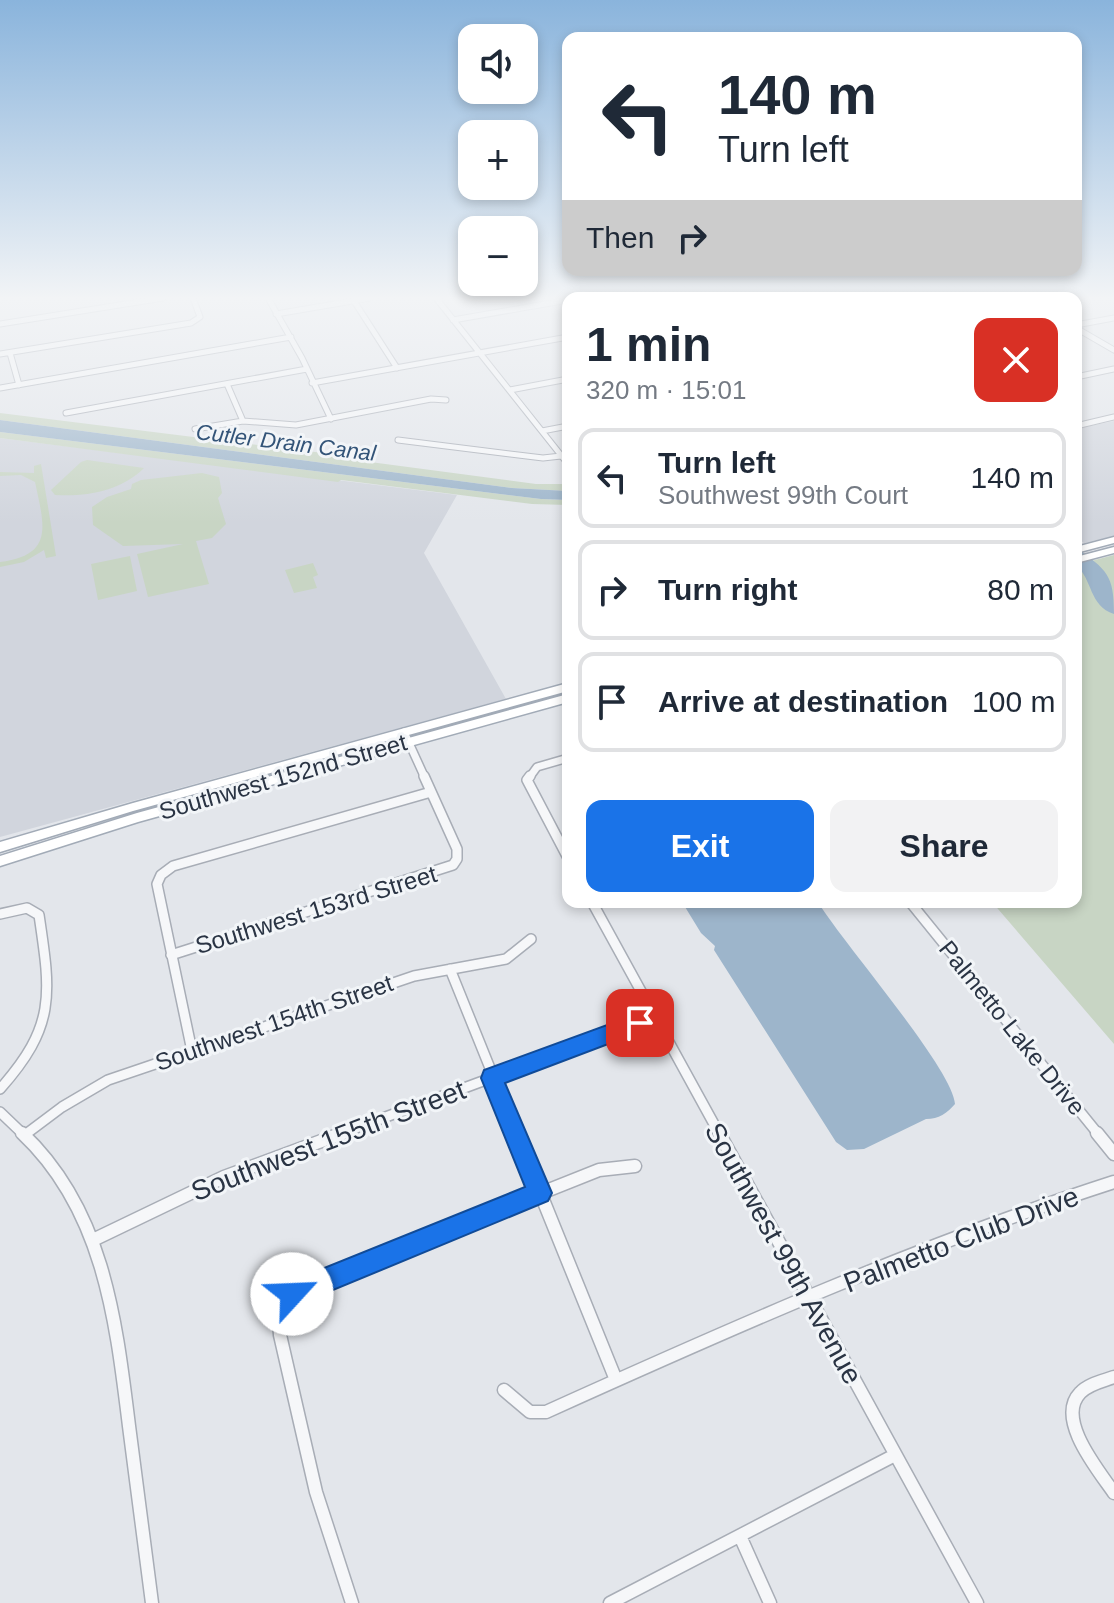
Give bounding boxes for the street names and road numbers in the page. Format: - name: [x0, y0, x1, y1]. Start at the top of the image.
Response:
- street label: Southwest 152nd Street: [156, 728, 410, 825]
- street label: Southwest 153rd Street: [192, 860, 440, 959]
- street label: Palmetto Lake Drive: [934, 935, 1091, 1120]
- street label: Southwest 154th Street: [151, 969, 396, 1076]
- street label: Southwest 155th Street: [187, 1074, 470, 1207]
- street label: Southwest 99th Avenue: [699, 1117, 868, 1389]
- street label: Palmetto Club Drive: [839, 1180, 1083, 1299]

